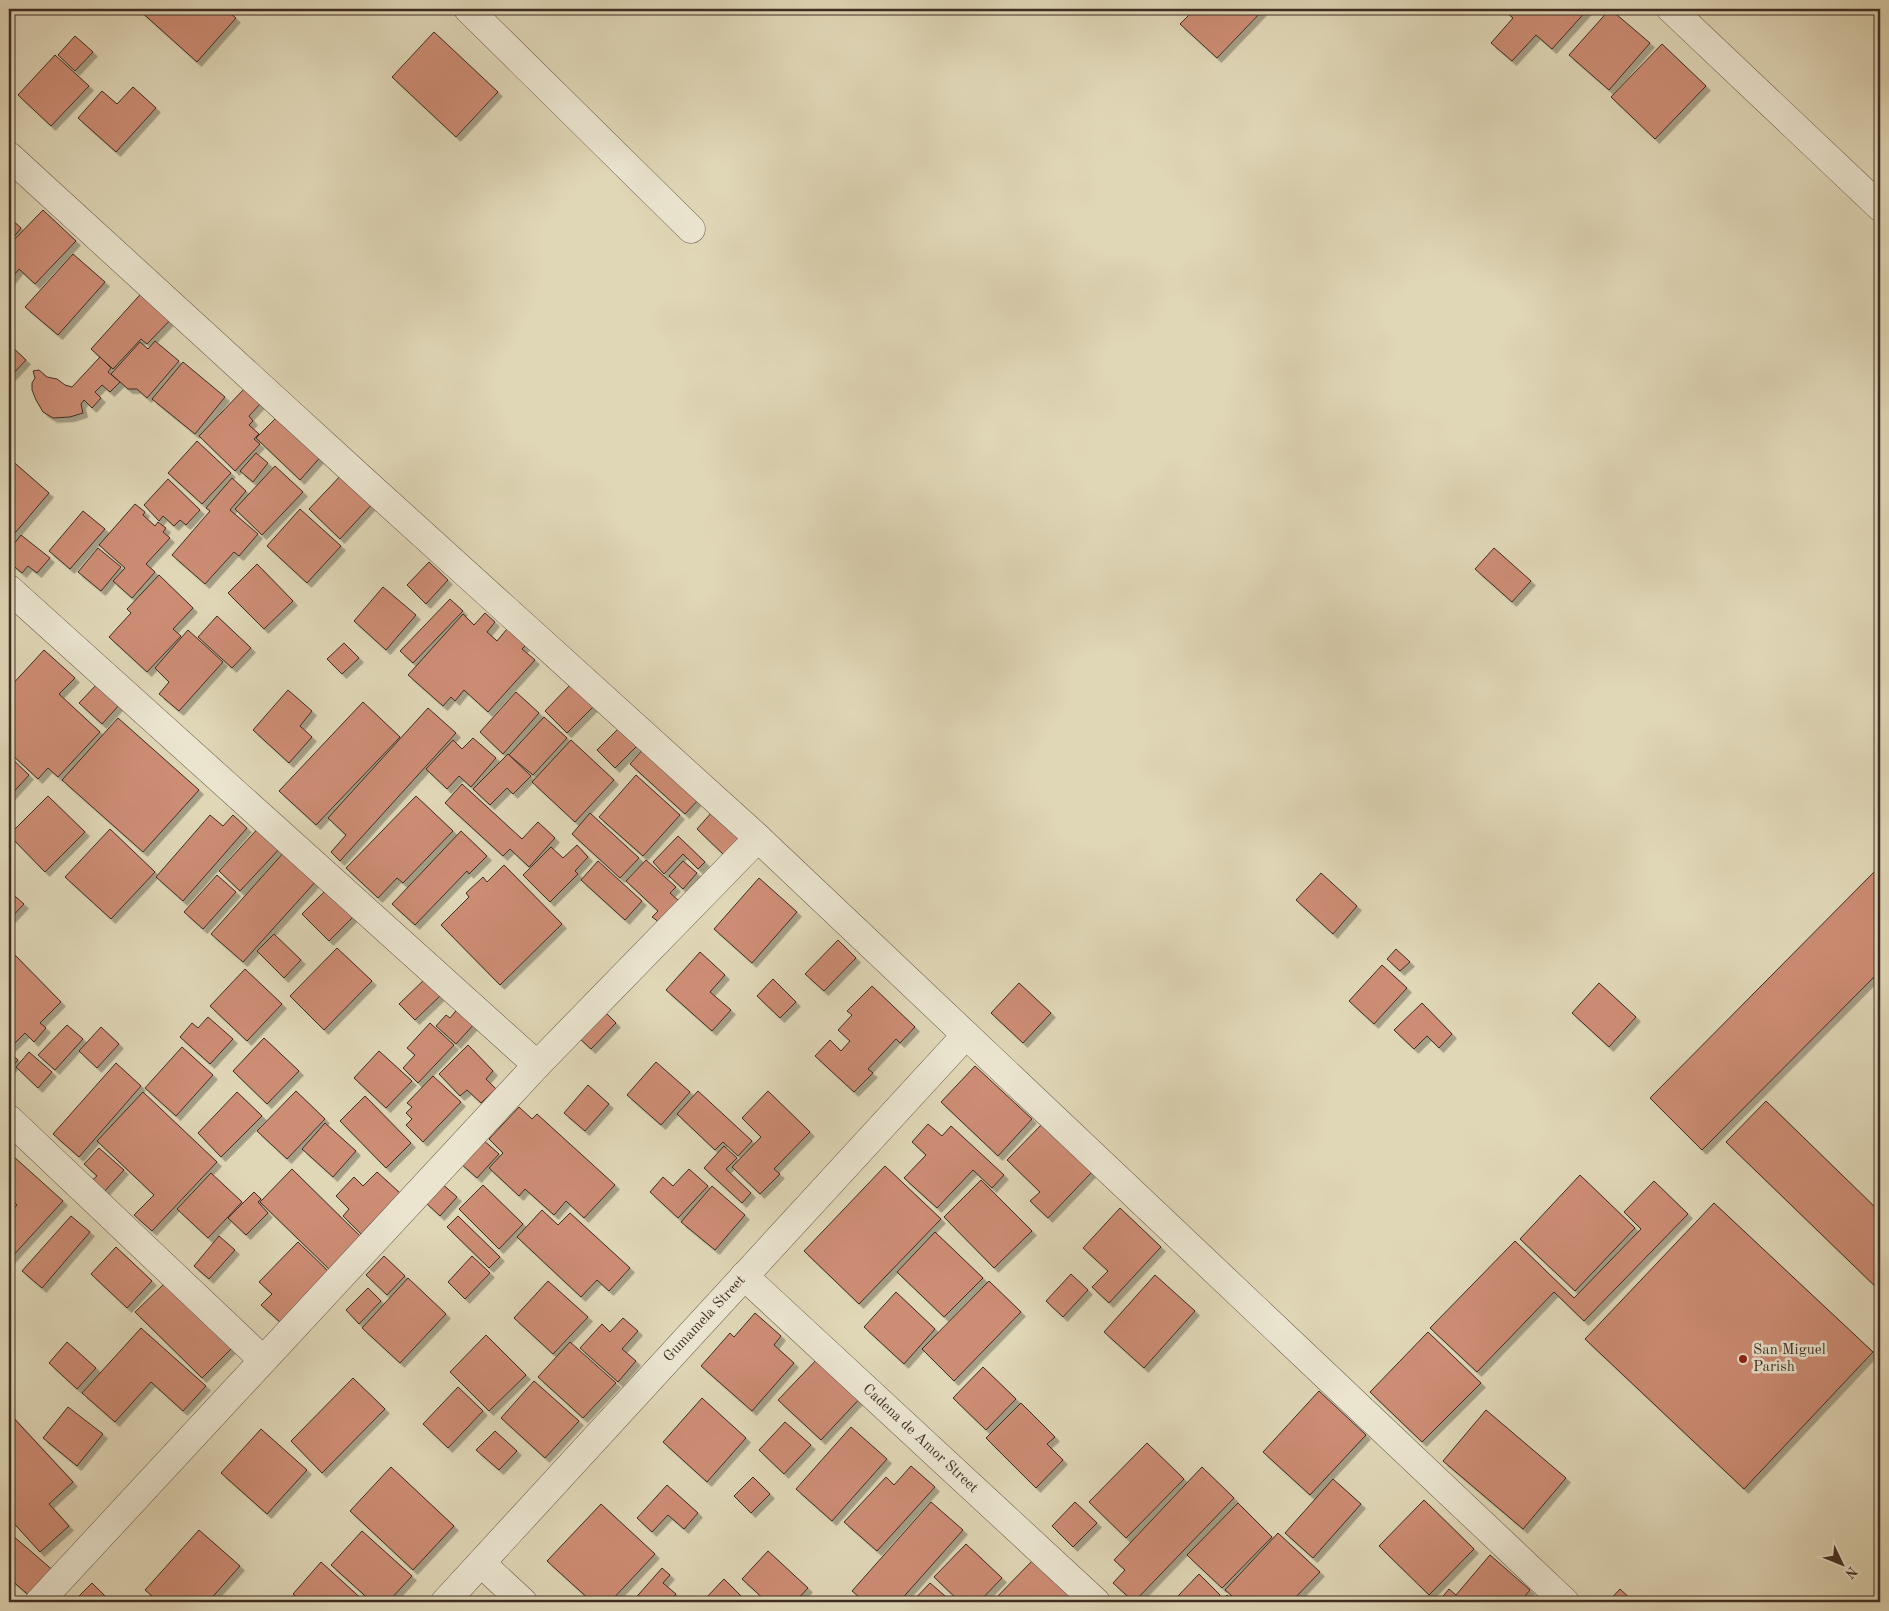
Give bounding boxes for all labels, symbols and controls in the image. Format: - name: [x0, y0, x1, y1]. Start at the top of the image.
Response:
- street label: Gumamela Street: [661, 1273, 749, 1365]
- place label: San Miguel Parish: [1753, 1343, 1826, 1375]
- marker: San Miguel Parish: [1737, 1353, 1749, 1365]
- street label: Cadena de Amor Street: [859, 1382, 981, 1496]
- north arrow: [1816, 1538, 1866, 1588]
- text: N: [1842, 1563, 1860, 1581]

